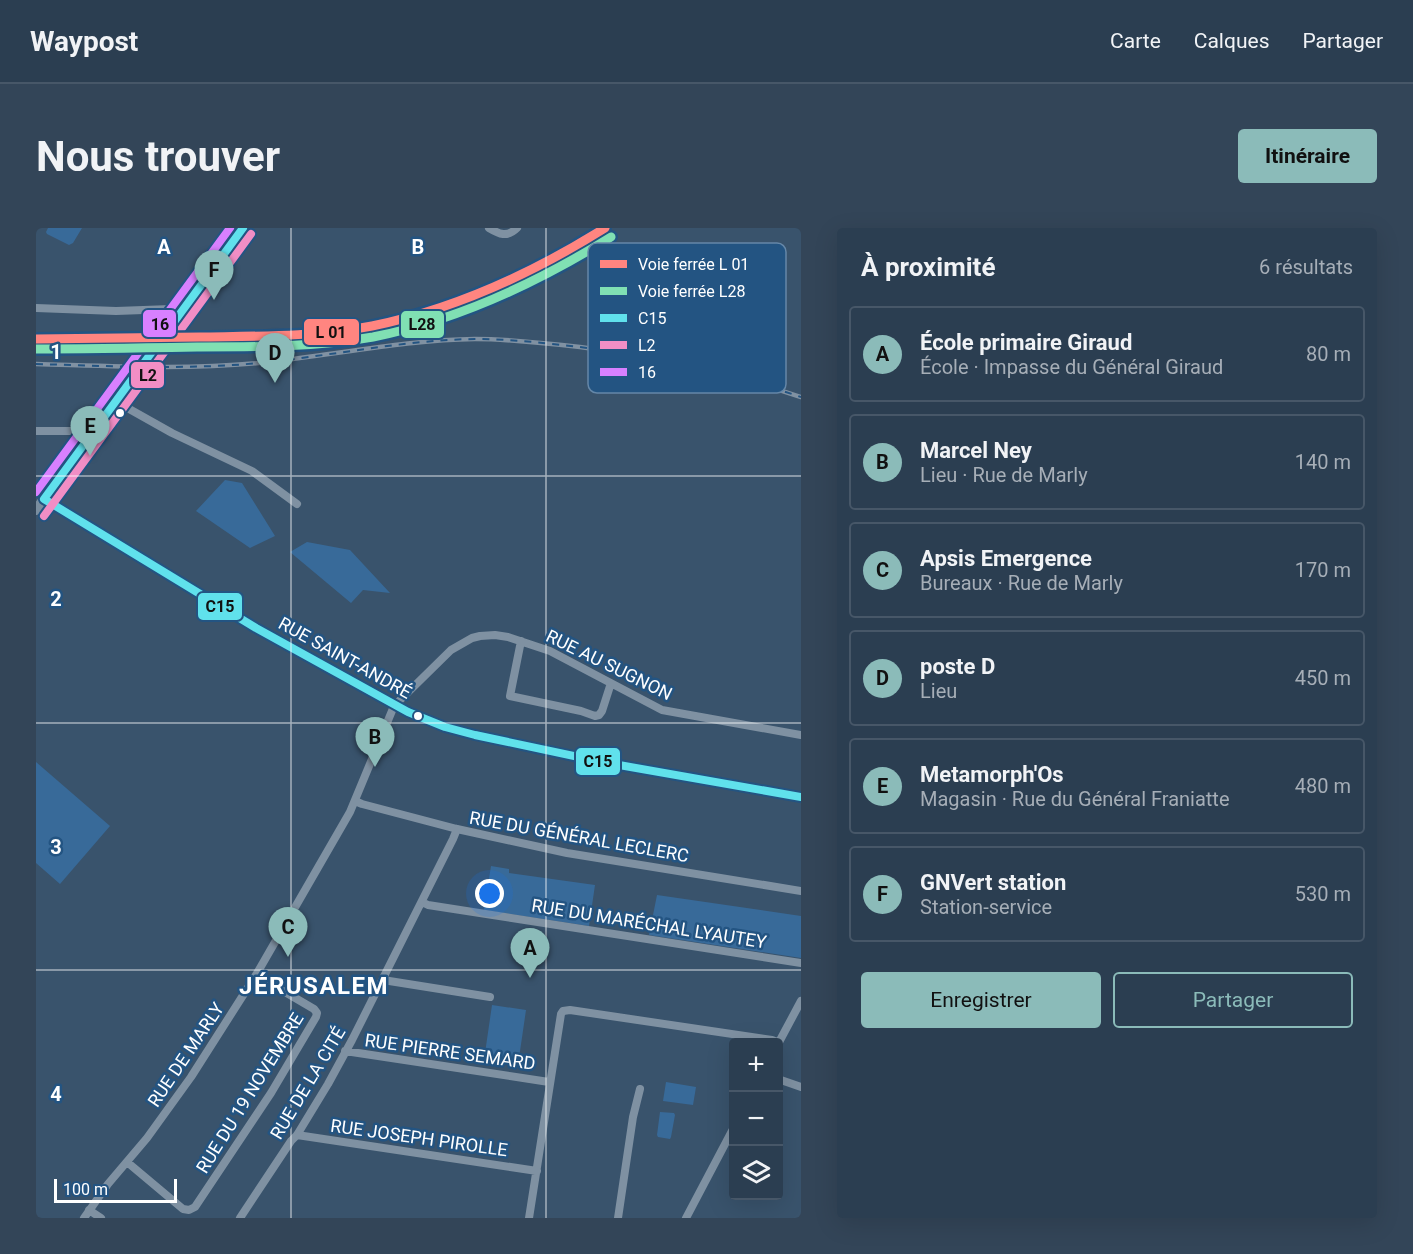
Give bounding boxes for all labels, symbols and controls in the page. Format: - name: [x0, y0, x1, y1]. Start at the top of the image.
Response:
- text: Waypost: [30, 25, 138, 58]
- text: Carte: [1110, 29, 1161, 53]
- text: Calques: [1194, 29, 1269, 53]
- text: Partager: [1302, 29, 1383, 53]
- button: Itinéraire: [1238, 129, 1377, 183]
- text: Nous trouver: [36, 132, 280, 181]
- text: A: [157, 235, 171, 259]
- text: B: [412, 235, 424, 259]
- legend: [588, 243, 786, 393]
- pin: F: [194, 250, 234, 300]
- text: À proximité: [861, 252, 995, 282]
- text: Voie ferrée L 01: [638, 255, 749, 274]
- text: 6 résultats: [1259, 255, 1353, 279]
- text: Voie ferrée L28: [638, 282, 745, 301]
- line badge: 16: [142, 309, 177, 338]
- text: C15: [638, 309, 666, 328]
- line badge: L28: [400, 310, 445, 339]
- text: 16: [151, 315, 169, 334]
- text: L28: [408, 315, 436, 334]
- line badge: L 01: [303, 318, 360, 346]
- text: L 01: [316, 323, 347, 342]
- text: École primaire Giraud: [920, 330, 1132, 355]
- pin: D: [256, 334, 294, 383]
- text: L2: [638, 336, 656, 355]
- text: 1: [50, 340, 62, 364]
- text: A: [876, 342, 889, 366]
- text: 80 m: [1306, 342, 1351, 366]
- text: École · Impasse du Général Giraud: [920, 355, 1223, 379]
- line badge: L2: [130, 361, 165, 389]
- text: 16: [638, 363, 656, 382]
- text: L2: [139, 366, 157, 385]
- pin: E: [70, 406, 110, 456]
- unlabelled marker: [114, 407, 126, 419]
- text: Marcel Ney: [920, 438, 1032, 463]
- text: B: [876, 450, 889, 474]
- text: 140 m: [1295, 450, 1351, 474]
- text: Lieu · Rue de Marly: [920, 463, 1088, 487]
- text: Apsis Emergence: [920, 546, 1092, 571]
- text: C: [876, 558, 889, 582]
- text: 170 m: [1295, 558, 1351, 582]
- text: Bureaux · Rue de Marly: [920, 571, 1123, 595]
- text: 2: [50, 587, 62, 611]
- line badge: C15: [197, 592, 243, 621]
- text: C15: [206, 597, 234, 616]
- street label: RUE SAINT-ANDRÉ: [275, 612, 415, 703]
- street label: RUE AU SUGNON: [543, 625, 676, 704]
- text: poste D: [920, 654, 995, 679]
- text: D: [876, 666, 889, 690]
- text: 450 m: [1295, 666, 1351, 690]
- text: Lieu: [920, 679, 957, 703]
- unlabelled marker: [412, 710, 424, 722]
- pin: B: [356, 718, 394, 767]
- line badge: C15: [575, 747, 621, 776]
- text: C15: [584, 752, 612, 771]
- text: Metamorph'Os: [920, 762, 1064, 787]
- text: E: [877, 774, 888, 798]
- text: 480 m: [1295, 774, 1351, 798]
- text: Magasin · Rue du Général Franiatte: [920, 787, 1230, 811]
- street label: RUE DU GÉNÉRAL LECLERC: [468, 807, 690, 866]
- text: 3: [50, 835, 62, 859]
- text: GNVert station: [920, 870, 1066, 895]
- your location: [475, 879, 504, 908]
- text: F: [877, 882, 888, 906]
- text: 530 m: [1295, 882, 1351, 906]
- street label: RUE DU MARÉCHAL LYAUTEY: [530, 895, 768, 953]
- text: Station-service: [920, 895, 1052, 919]
- pin: C: [268, 908, 308, 957]
- pin: A: [510, 928, 550, 978]
- district label: JÉRUSALEM: [239, 972, 389, 1000]
- button: Enregistrer: [861, 972, 1101, 1028]
- button: Partager: [1113, 972, 1353, 1028]
- street label: RUE DE MARLY: [143, 999, 228, 1111]
- street label: RUE DU 19 NOVEMBRE: [192, 1009, 308, 1177]
- street label: RUE DE LA CITÉ: [266, 1023, 349, 1143]
- street label: RUE PIERRE SEMARD: [363, 1029, 537, 1074]
- map controls: [729, 1038, 783, 1200]
- button: +: [729, 1038, 783, 1092]
- text: 4: [50, 1082, 62, 1106]
- button: −: [729, 1092, 783, 1146]
- street label: RUE JOSEPH PIROLLE: [329, 1115, 509, 1160]
- button: layers: [729, 1146, 783, 1200]
- scale bar: [54, 1176, 177, 1204]
- text: 100 m: [63, 1180, 108, 1199]

